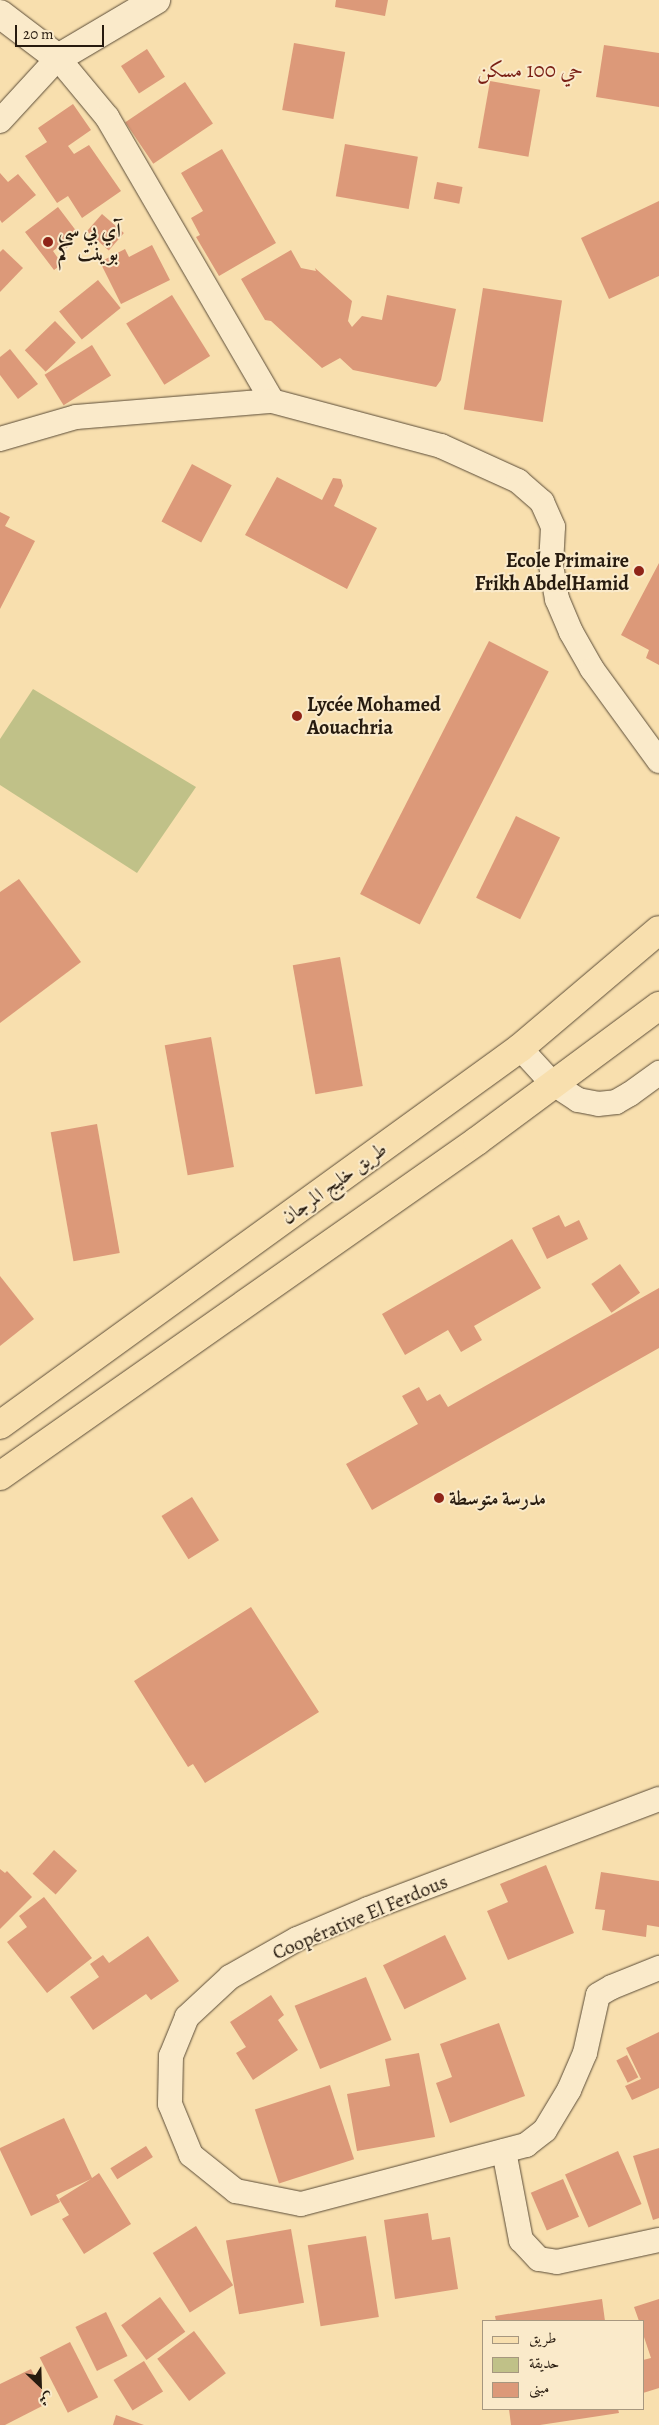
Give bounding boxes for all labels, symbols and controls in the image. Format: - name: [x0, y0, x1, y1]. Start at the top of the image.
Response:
- scale bar: [18, 15, 106, 47]
- text: 20 m: [23, 24, 54, 44]
- district label: حي 100 مسكن: [477, 57, 583, 83]
- place label: آي بي سي بوينت كم: [58, 218, 121, 265]
- marker: آي بي سي بوينت كم: [42, 236, 54, 248]
- place label: Ecole Primaire Frikh AbdelHamid: [475, 548, 629, 595]
- marker: Ecole Primaire Frikh AbdelHamid: [633, 565, 645, 577]
- place label: Lycée Mohamed Aouachria: [307, 692, 441, 739]
- marker: Lycée Mohamed Aouachria: [291, 710, 303, 722]
- street label: طريق خليج المرجان: [277, 1137, 391, 1229]
- place label: مدرسة متوسطة: [449, 1486, 546, 1510]
- marker: مدرسة متوسطة: [433, 1492, 445, 1504]
- street label: Coopérative El Ferdous: [269, 1869, 451, 1965]
- legend: [482, 2320, 644, 2410]
- text: طريق: [529, 2328, 556, 2348]
- text: حديقة: [529, 2353, 559, 2373]
- north arrow: [15, 2360, 65, 2410]
- text: مبنى: [529, 2378, 549, 2398]
- text: ش: [36, 2388, 57, 2411]

